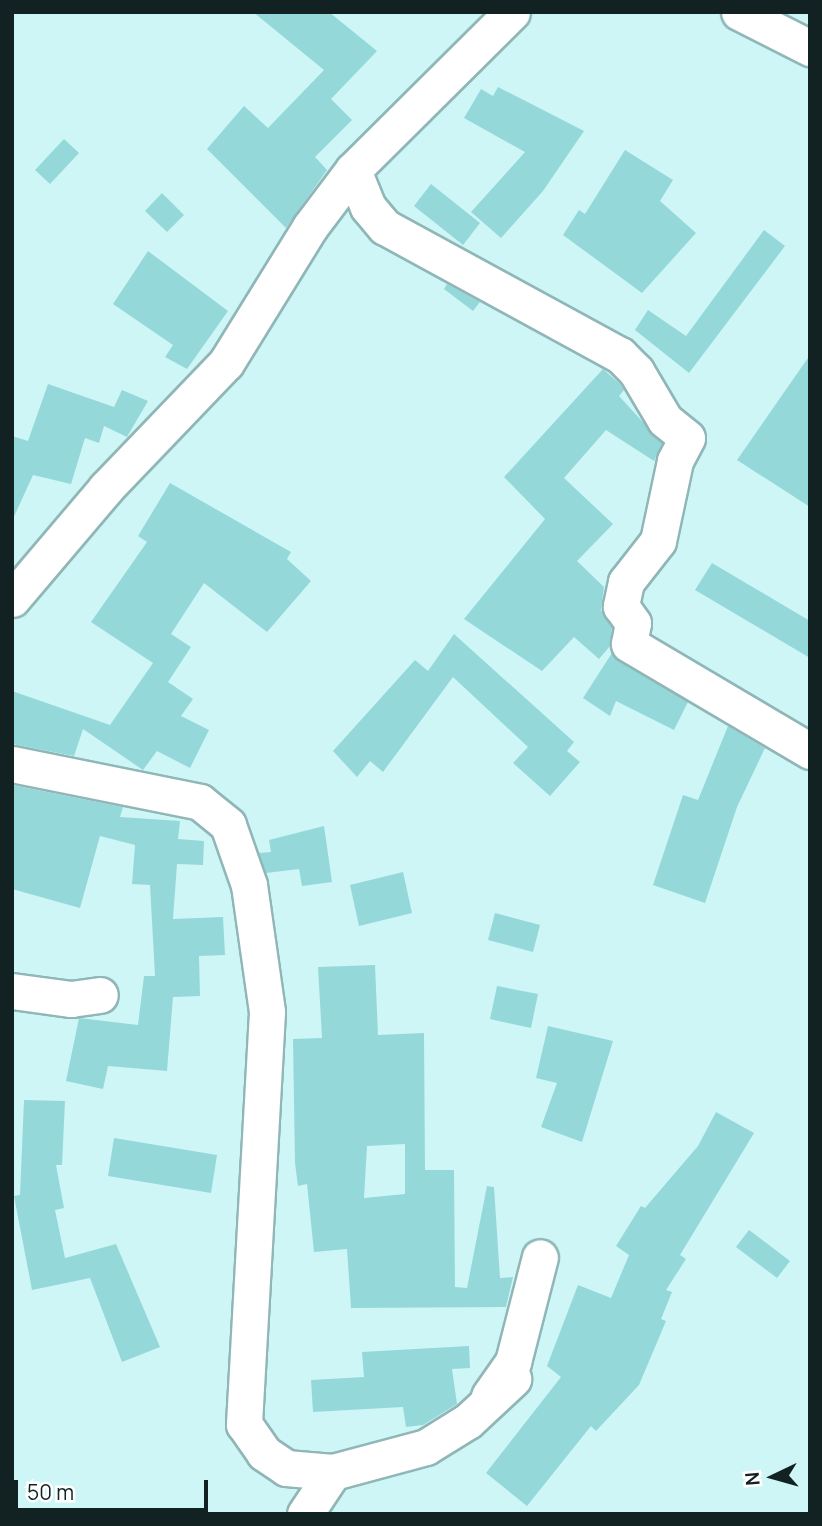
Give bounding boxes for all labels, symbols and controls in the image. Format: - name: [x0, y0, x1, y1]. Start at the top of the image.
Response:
- north arrow: [738, 1442, 808, 1512]
- scale bar: [18, 1466, 212, 1510]
- text: N: [739, 1471, 766, 1487]
- text: 50 m: [27, 1478, 74, 1506]

